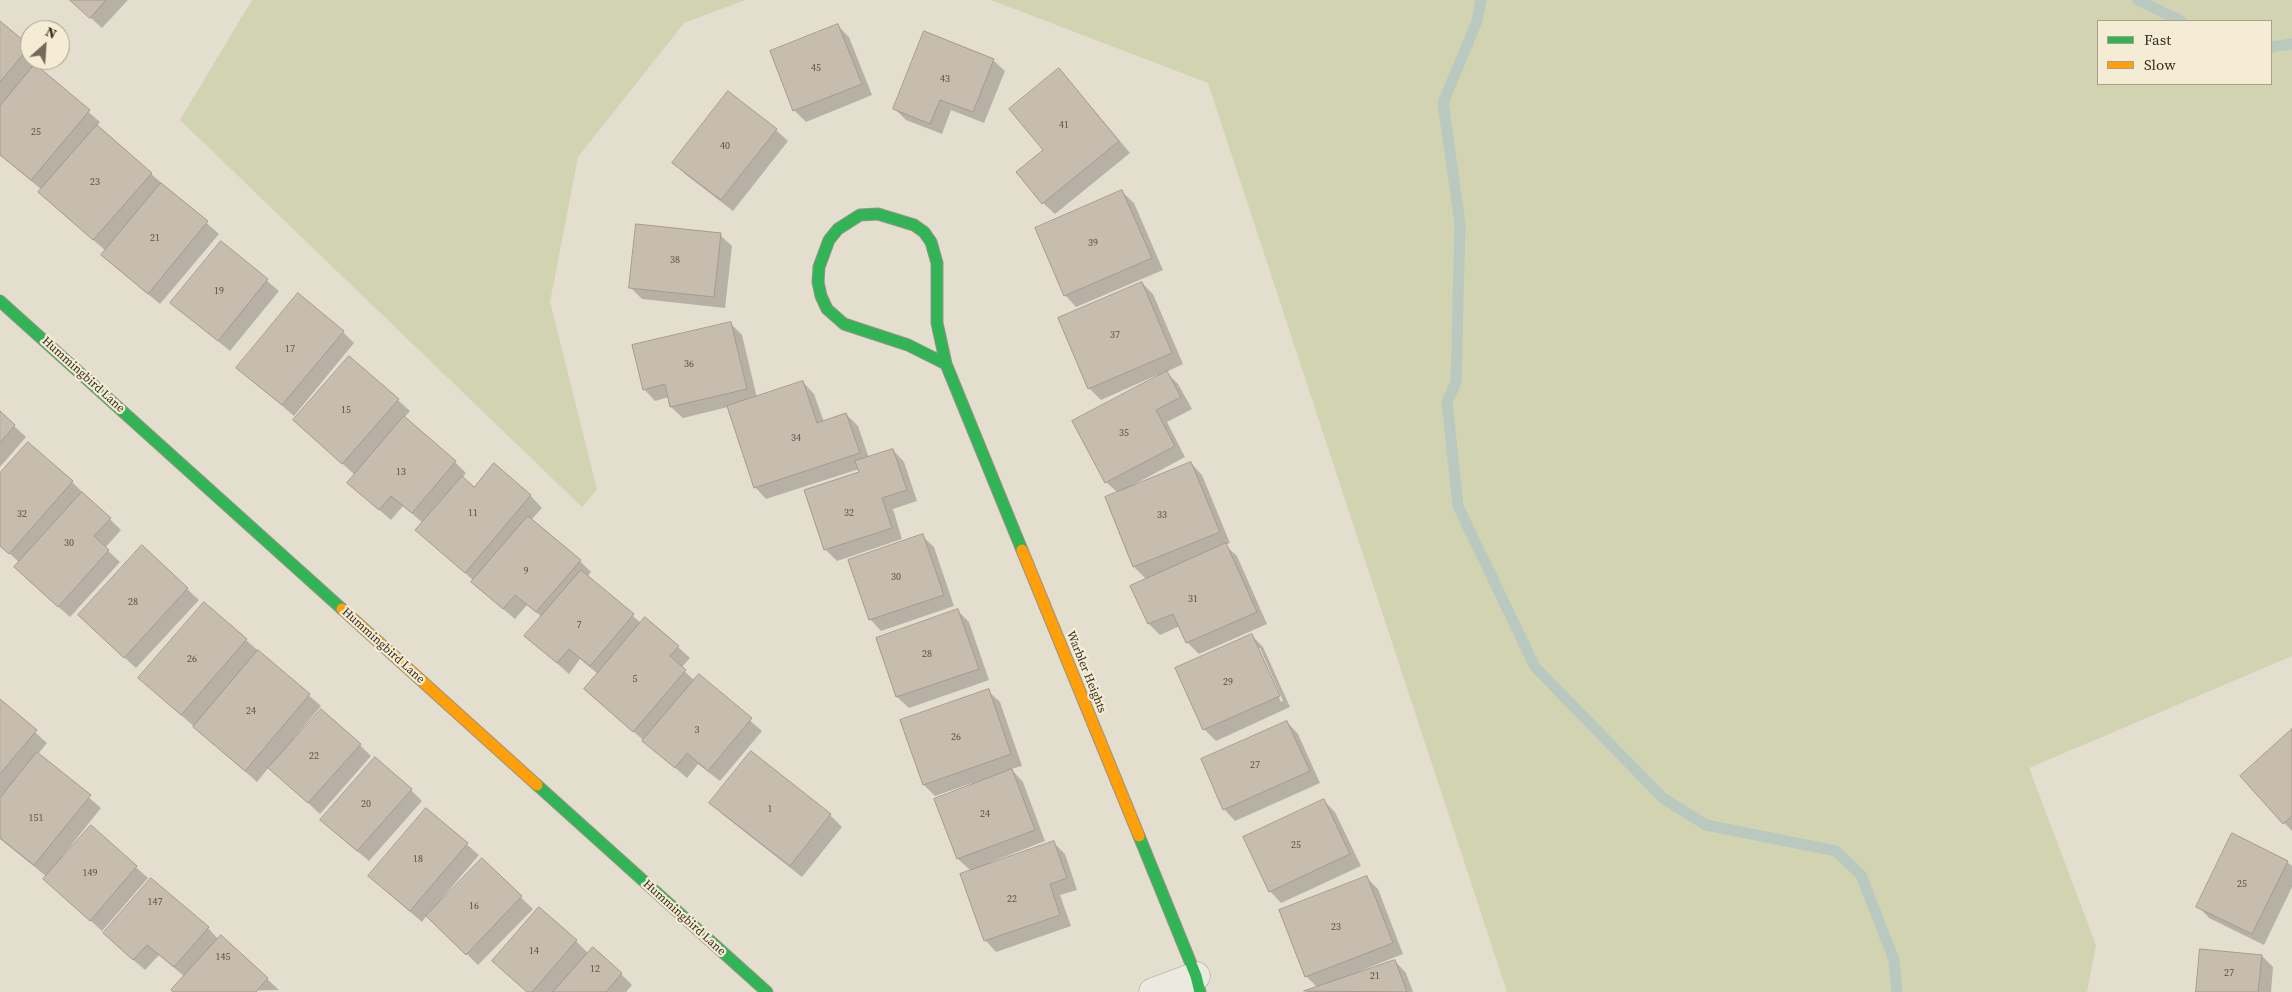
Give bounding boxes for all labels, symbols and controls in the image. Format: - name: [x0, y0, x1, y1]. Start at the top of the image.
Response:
- north arrow: [20, 20, 70, 70]
- legend: [2097, 20, 2272, 85]
- text: N: [42, 21, 60, 44]
- text: Fast: [2144, 29, 2171, 50]
- text: Slow: [2144, 54, 2176, 75]
- house number: 45: [811, 62, 821, 74]
- house number: 43: [940, 73, 950, 85]
- house number: 41: [1059, 119, 1069, 131]
- house number: 25: [31, 126, 41, 138]
- house number: 40: [720, 140, 730, 152]
- house number: 23: [90, 176, 100, 188]
- house number: 21: [150, 232, 160, 244]
- house number: 39: [1088, 237, 1098, 249]
- house number: 38: [670, 254, 680, 266]
- house number: 19: [214, 285, 224, 297]
- house number: 37: [1110, 329, 1120, 341]
- street label: Hummingbird Lane: [39, 334, 127, 416]
- house number: 17: [285, 343, 295, 355]
- house number: 36: [684, 358, 694, 370]
- house number: 15: [341, 404, 351, 416]
- house number: 35: [1119, 427, 1129, 439]
- house number: 34: [791, 432, 801, 444]
- house number: 13: [396, 466, 406, 478]
- house number: 11: [468, 507, 478, 519]
- house number: 32: [844, 507, 854, 519]
- house number: 32: [17, 508, 27, 520]
- house number: 33: [1157, 509, 1167, 521]
- house number: 30: [64, 537, 74, 549]
- house number: 9: [524, 565, 528, 577]
- house number: 30: [891, 571, 901, 583]
- house number: 31: [1188, 593, 1198, 605]
- house number: 28: [128, 596, 138, 608]
- street label: Hummingbird Lane: [339, 605, 427, 687]
- house number: 7: [577, 619, 581, 631]
- street label: Warbler Heights: [1063, 629, 1109, 715]
- house number: 28: [922, 648, 932, 660]
- house number: 26: [187, 653, 197, 665]
- house number: 5: [633, 673, 637, 685]
- house number: 29: [1223, 676, 1233, 688]
- house number: 24: [246, 705, 256, 717]
- house number: 3: [695, 724, 699, 736]
- house number: 26: [951, 731, 961, 743]
- house number: 22: [309, 750, 319, 762]
- house number: 27: [1250, 759, 1260, 771]
- house number: 20: [361, 798, 371, 810]
- house number: 1: [768, 803, 772, 815]
- house number: 24: [980, 808, 990, 820]
- house number: 151: [29, 812, 43, 824]
- house number: 25: [1291, 839, 1301, 851]
- house number: 18: [413, 853, 423, 865]
- house number: 149: [83, 867, 97, 879]
- street label: Hummingbird Lane: [640, 877, 728, 959]
- house number: 25: [2237, 878, 2247, 890]
- house number: 22: [1007, 893, 1017, 905]
- house number: 147: [148, 896, 162, 908]
- house number: 16: [469, 900, 479, 912]
- house number: 23: [1331, 921, 1341, 933]
- house number: 14: [529, 945, 539, 957]
- house number: 145: [216, 951, 230, 963]
- house number: 12: [590, 963, 600, 975]
- house number: 27: [2224, 967, 2234, 979]
- house number: 21: [1370, 970, 1380, 982]

